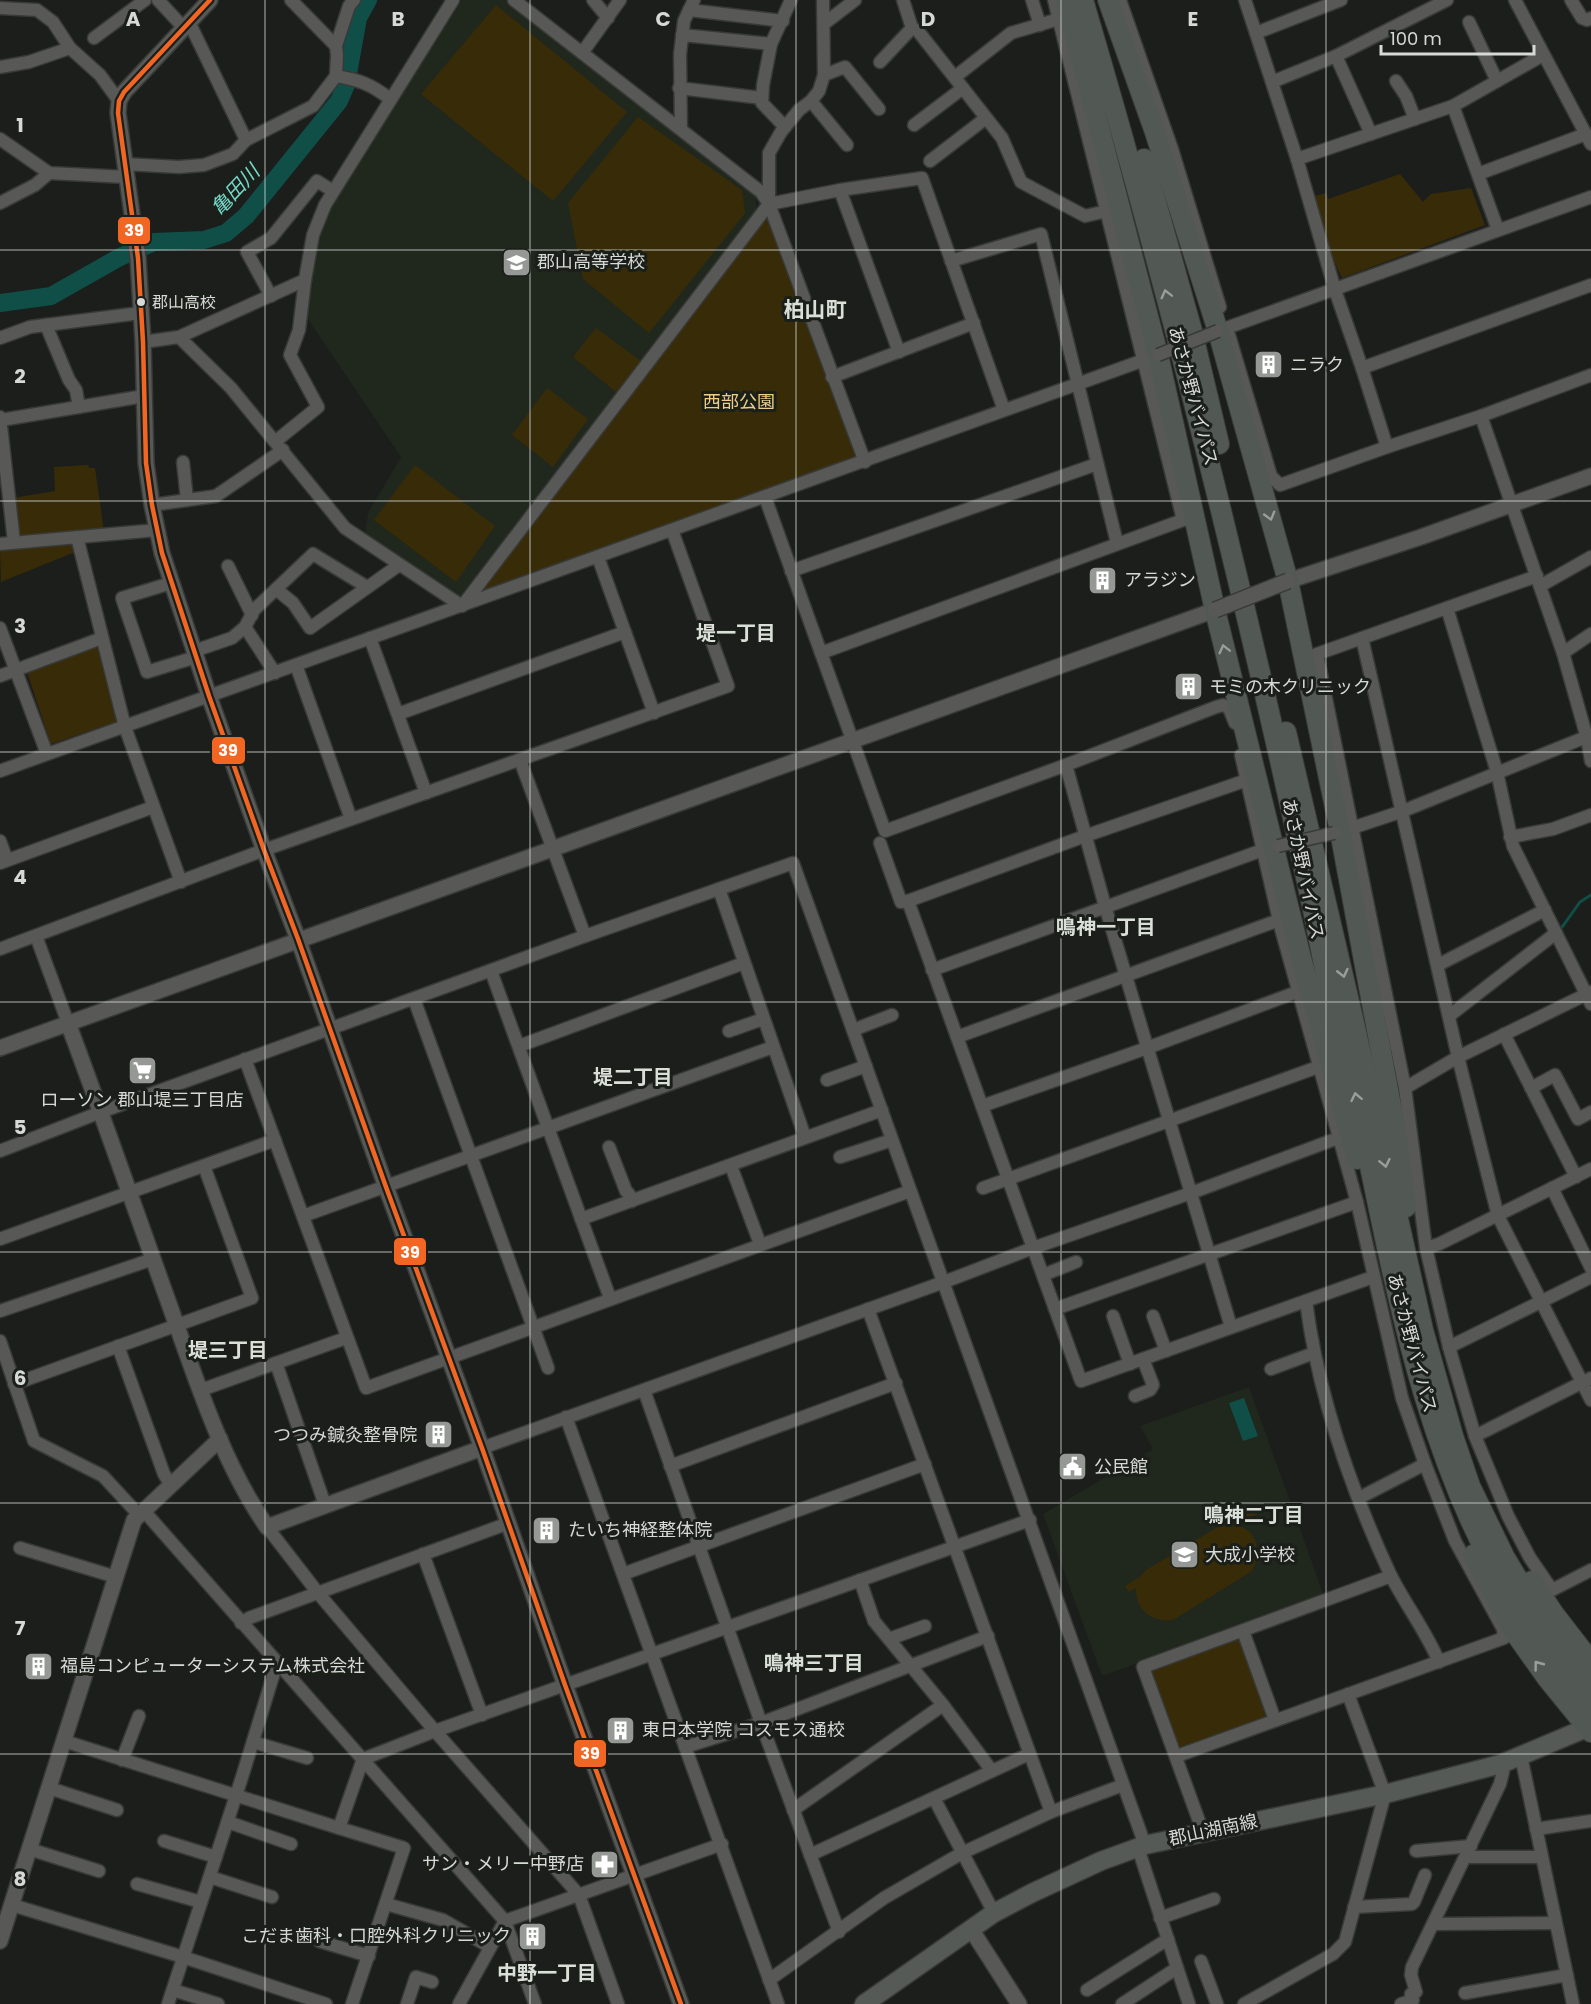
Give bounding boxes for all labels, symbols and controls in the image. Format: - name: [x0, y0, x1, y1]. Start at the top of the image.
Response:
- text: A: [126, 5, 141, 33]
- text: B: [391, 5, 405, 33]
- text: C: [655, 5, 671, 33]
- text: D: [921, 5, 935, 33]
- text: E: [1188, 5, 1198, 33]
- scale bar: [1381, 18, 1534, 56]
- text: 100 m: [1390, 26, 1442, 51]
- text: 1: [16, 111, 24, 139]
- water label: 亀田川: [204, 157, 267, 221]
- line badge: 39: [117, 216, 151, 245]
- text: 39: [124, 219, 144, 242]
- school or university icon: 郡山高等学校: [500, 246, 532, 278]
- place label: 郡山高等学校: [537, 249, 645, 274]
- one-way arrow: [1161, 289, 1174, 299]
- place label: 郡山高校: [152, 291, 216, 314]
- district label: 柏山町: [784, 295, 847, 324]
- marker: 郡山高校: [135, 296, 147, 308]
- street label: あさか野バイパス: [1163, 323, 1224, 468]
- building icon: ニラク: [1253, 349, 1285, 381]
- place label: ニラク: [1290, 352, 1344, 377]
- text: 2: [14, 362, 26, 390]
- park label: 西部公園: [703, 389, 775, 414]
- one-way arrow: [1263, 511, 1275, 521]
- building icon: アラジン: [1087, 564, 1119, 596]
- place label: アラジン: [1124, 567, 1196, 592]
- text: 3: [14, 612, 26, 640]
- district label: 堤一丁目: [696, 619, 776, 647]
- one-way arrow: [1219, 644, 1232, 654]
- building icon: モミの木クリニック: [1172, 671, 1204, 703]
- place label: モミの木クリニック: [1209, 674, 1371, 699]
- line badge: 39: [211, 736, 246, 765]
- text: 39: [218, 739, 238, 762]
- street label: あさか野バイパス: [1276, 796, 1331, 942]
- text: 4: [13, 863, 27, 891]
- district label: 鳴神一丁目: [1056, 913, 1156, 941]
- one-way arrow: [1335, 967, 1348, 977]
- supermarket icon: ローソン 郡山堤三丁目店: [126, 1055, 158, 1087]
- district label: 堤二丁目: [593, 1063, 673, 1091]
- place label: ローソン 郡山堤三丁目店: [41, 1087, 243, 1112]
- one-way arrow: [1350, 1092, 1363, 1102]
- text: 5: [14, 1113, 27, 1141]
- one-way arrow: [1378, 1158, 1391, 1168]
- line badge: 39: [393, 1237, 427, 1266]
- text: 39: [400, 1241, 420, 1264]
- street label: あさか野バイパス: [1382, 1270, 1443, 1415]
- district label: 堤三丁目: [188, 1336, 268, 1364]
- text: 6: [14, 1364, 26, 1392]
- building icon: つつみ鍼灸整骨院: [422, 1419, 454, 1451]
- place label: つつみ鍼灸整骨院: [273, 1422, 417, 1447]
- public building icon: 公民館: [1057, 1451, 1089, 1483]
- place label: 公民館: [1094, 1454, 1148, 1479]
- district label: 鳴神二丁目: [1204, 1501, 1304, 1529]
- building icon: たいち神経整体院: [531, 1514, 563, 1546]
- place label: たいち神経整体院: [568, 1517, 712, 1542]
- school or university icon: 大成小学校: [1168, 1539, 1200, 1571]
- place label: 大成小学校: [1205, 1542, 1295, 1567]
- text: 7: [15, 1614, 26, 1642]
- district label: 鳴神三丁目: [764, 1649, 864, 1677]
- building icon: 福島コンピューターシステム株式会社: [23, 1650, 55, 1682]
- place label: 福島コンピューターシステム株式会社: [60, 1653, 365, 1678]
- one-way arrow: [1534, 1661, 1545, 1672]
- building icon: 東日本学院 コスモス通校: [605, 1714, 637, 1746]
- place label: 東日本学院 コスモス通校: [642, 1717, 845, 1742]
- line badge: 39: [573, 1739, 607, 1768]
- text: 39: [580, 1742, 600, 1765]
- street label: 郡山湖南線: [1166, 1808, 1260, 1851]
- pharmacy icon: サン・メリー中野店: [589, 1848, 621, 1880]
- place label: サン・メリー中野店: [422, 1851, 584, 1876]
- text: 8: [14, 1865, 26, 1893]
- building icon: こだま歯科・口腔外科クリニック: [516, 1920, 548, 1952]
- place label: こだま歯科・口腔外科クリニック: [241, 1923, 511, 1948]
- district label: 中野一丁目: [497, 1959, 597, 1987]

